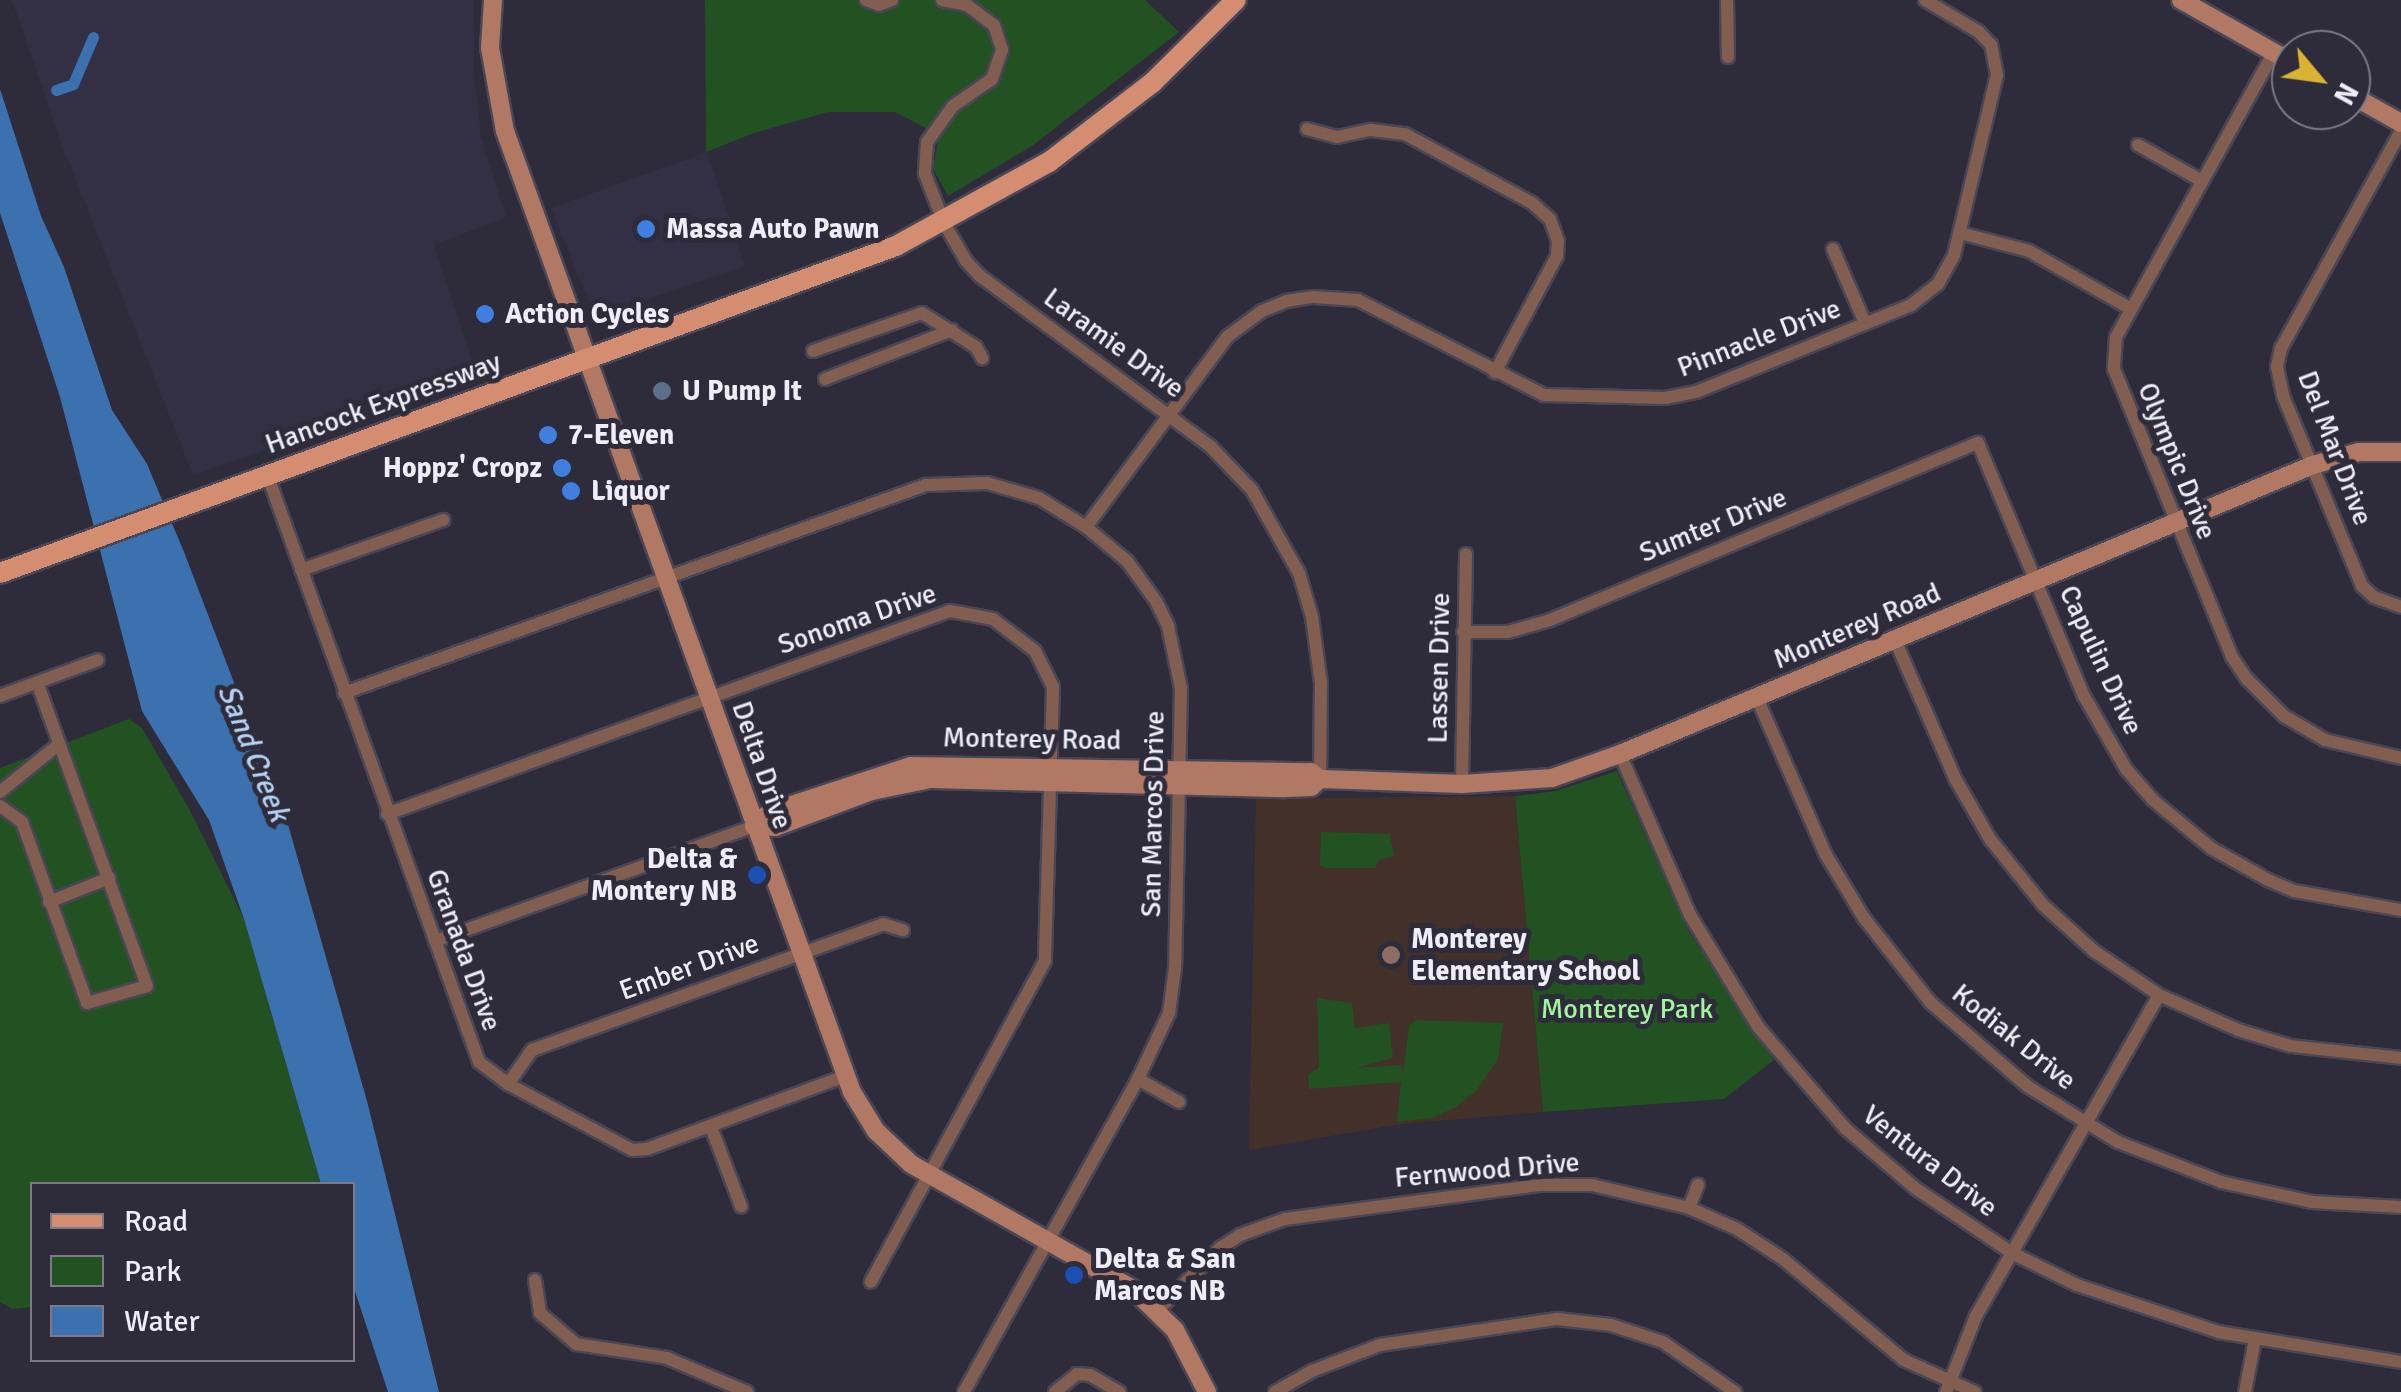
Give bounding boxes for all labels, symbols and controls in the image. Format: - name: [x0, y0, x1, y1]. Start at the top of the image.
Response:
- north arrow: [2271, 30, 2371, 130]
- text: N: [2326, 77, 2365, 110]
- place label: Massa Auto Pawn: [666, 212, 879, 246]
- marker: Massa Auto Pawn: [635, 218, 657, 240]
- street label: Laramie Drive: [1037, 281, 1191, 405]
- street label: Pinnacle Drive: [1673, 291, 1845, 385]
- place label: Action Cycles: [505, 297, 669, 331]
- marker: Action Cycles: [474, 303, 496, 325]
- street label: Hancock Expressway: [261, 345, 505, 461]
- street label: Del Mar Drive: [2290, 366, 2380, 530]
- place label: U Pump It: [682, 374, 802, 408]
- street label: Olympic Drive: [2130, 378, 2224, 544]
- marker: U Pump It: [651, 380, 673, 402]
- place label: 7-Eleven: [568, 418, 674, 452]
- marker: 7-Eleven: [537, 424, 559, 446]
- place label: Hoppz' Cropz: [383, 451, 542, 485]
- marker: Hoppz' Cropz: [551, 457, 573, 479]
- place label: Liquor: [591, 474, 670, 508]
- marker: Liquor: [560, 480, 582, 502]
- street label: Sumter Drive: [1634, 480, 1792, 570]
- street label: Sonoma Drive: [773, 576, 941, 662]
- street label: Monterey Road: [1768, 576, 1946, 676]
- street label: Capulin Drive: [2052, 580, 2150, 740]
- street label: Lassen Drive: [1421, 592, 1457, 744]
- water label: Sand Creek: [209, 679, 297, 827]
- street label: Delta Drive: [725, 697, 799, 833]
- street label: San Marcos Drive: [1134, 711, 1172, 917]
- street label: Monterey Road: [942, 721, 1122, 757]
- place label: Delta & Montery NB: [591, 842, 737, 908]
- marker: Delta & Montery NB: [746, 864, 768, 886]
- street label: Granada Drive: [419, 865, 509, 1035]
- place label: Monterey Elementary School: [1411, 922, 1640, 988]
- street label: Ember Drive: [615, 926, 763, 1008]
- marker: Monterey Elementary School: [1380, 944, 1402, 966]
- street label: Kodiak Drive: [1945, 977, 2083, 1097]
- park label: Monterey Park: [1541, 992, 1713, 1026]
- street label: Ventura Drive: [1856, 1098, 2004, 1224]
- street label: Fernwood Drive: [1393, 1145, 1581, 1195]
- legend: [30, 1182, 355, 1362]
- text: Road: [124, 1203, 188, 1240]
- place label: Delta & San Marcos NB: [1094, 1242, 1236, 1308]
- text: Park: [124, 1253, 182, 1290]
- marker: Delta & San Marcos NB: [1063, 1264, 1085, 1286]
- text: Water: [124, 1303, 200, 1340]

